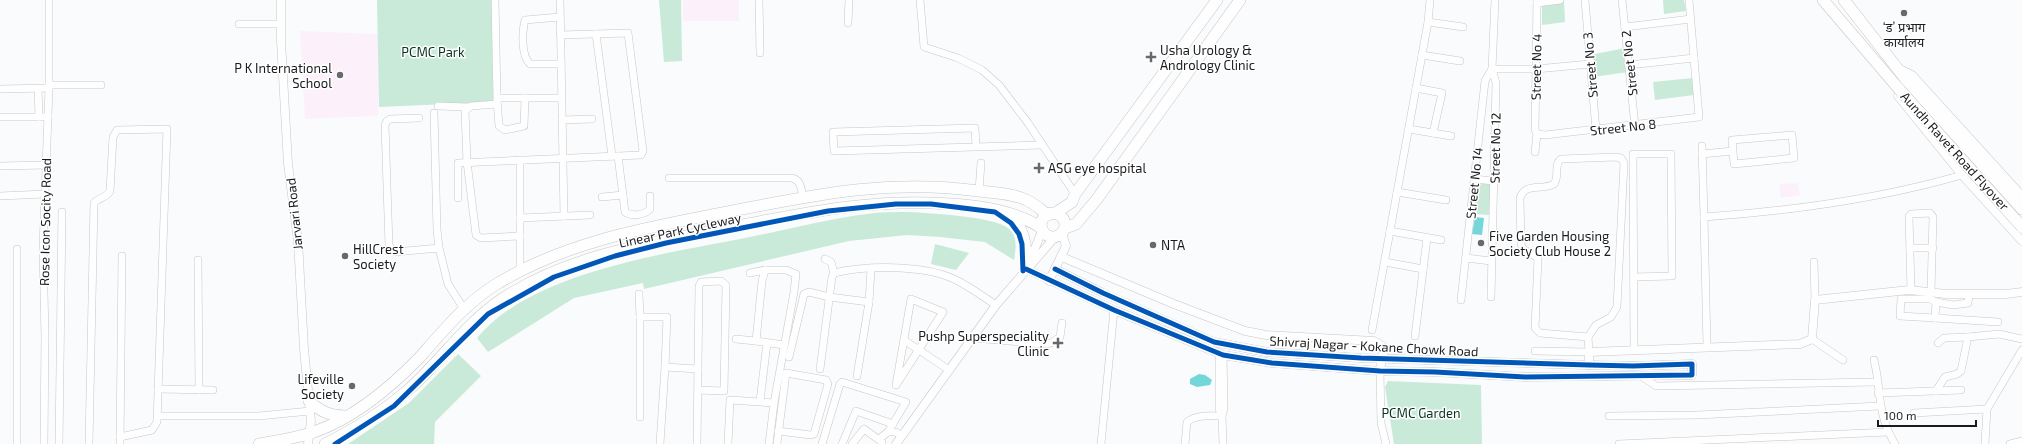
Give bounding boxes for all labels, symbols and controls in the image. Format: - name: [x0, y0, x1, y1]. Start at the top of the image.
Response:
- marker: ‘ड’ प्रभाग कार्यालय: [1899, 8, 1909, 18]
- place label: ‘ड’ प्रभाग कार्यालय: [1883, 19, 1926, 50]
- street label: Street No 2: [1618, 29, 1640, 97]
- street label: Street No 3: [1579, 32, 1601, 98]
- street label: Street No 4: [1527, 34, 1545, 100]
- place label: Usha Urology & Andrology Clinic: [1160, 42, 1255, 73]
- park label: PCMC Park: [401, 44, 465, 60]
- marker: Usha Urology & Andrology Clinic: [1145, 51, 1157, 63]
- place label: P K International School: [234, 60, 332, 91]
- marker: P K International School: [335, 70, 345, 80]
- street label: Aundh Ravet Road Flyover: [1897, 88, 2013, 214]
- street label: Street No 12: [1486, 112, 1504, 184]
- street label: Street No 8: [1589, 116, 1657, 138]
- street label: Street No 14: [1462, 147, 1486, 219]
- street label: Rose Icon Socity Road: [36, 158, 54, 286]
- place label: ASG eye hospital: [1048, 160, 1146, 176]
- marker: ASG eye hospital: [1033, 162, 1045, 174]
- street label: Jarvari Road: [282, 177, 306, 251]
- street label: Linear Park Cycleway: [617, 209, 743, 251]
- place label: Five Garden Housing Society Club House 2: [1489, 228, 1611, 259]
- place label: NTA: [1161, 237, 1185, 253]
- marker: Five Garden Housing Society Club House 2: [1476, 238, 1486, 248]
- marker: NTA: [1148, 240, 1158, 250]
- place label: HillCrest Society: [353, 241, 404, 272]
- marker: HillCrest Society: [340, 251, 350, 261]
- place label: Pushp Superspeciality Clinic: [918, 328, 1049, 359]
- street label: Shivraj Nagar - Kokane Chowk Road: [1269, 333, 1479, 359]
- marker: Pushp Superspeciality Clinic: [1052, 337, 1064, 349]
- place label: Lifeville Society: [297, 371, 344, 402]
- marker: Lifeville Society: [347, 381, 357, 391]
- scale bar: [1878, 402, 1976, 428]
- park label: PCMC Garden: [1381, 405, 1461, 421]
- text: 100 m: [1884, 408, 1916, 422]

